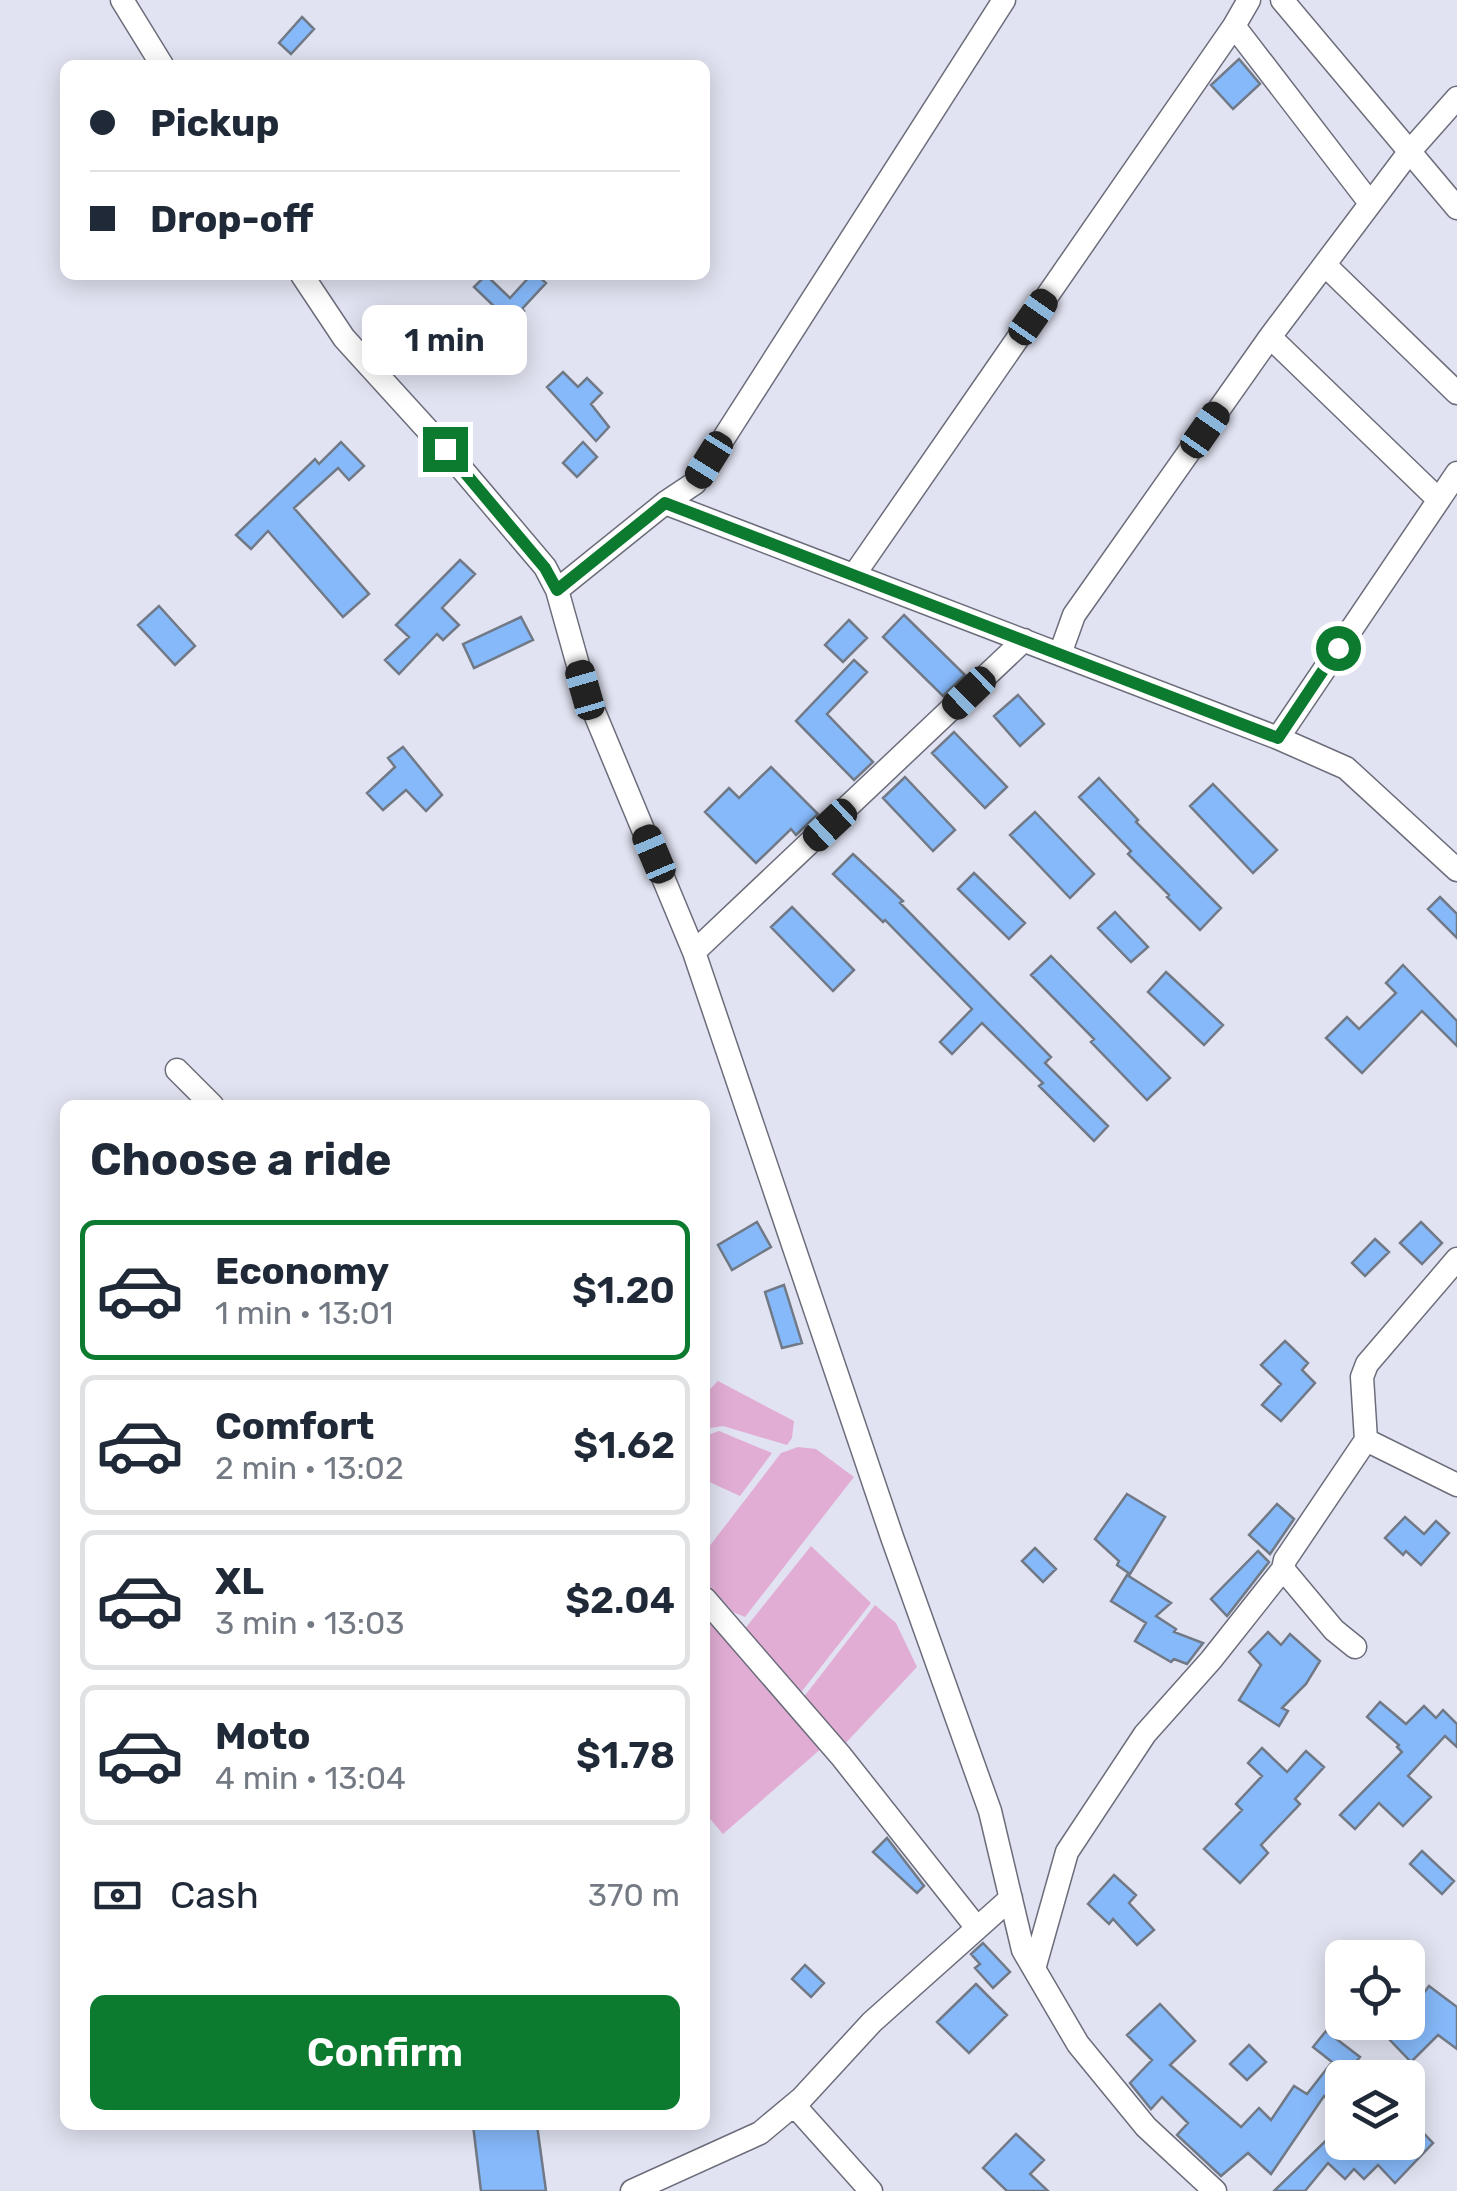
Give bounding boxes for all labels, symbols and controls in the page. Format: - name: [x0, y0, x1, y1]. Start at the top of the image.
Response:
- text: Pickup: [150, 100, 279, 146]
- text: Drop-off: [150, 196, 313, 242]
- car: [1004, 284, 1062, 350]
- callout: 1 min: [362, 304, 528, 374]
- text: 1 min: [404, 321, 485, 359]
- car: [1176, 397, 1234, 463]
- route end: [423, 427, 468, 472]
- car: [680, 427, 738, 493]
- route start: [1316, 626, 1361, 671]
- car: [562, 657, 608, 723]
- car: [937, 661, 1001, 725]
- car: [798, 794, 862, 856]
- car: [628, 821, 680, 887]
- text: Choose a ride: [90, 1133, 392, 1186]
- icon: car: [95, 1245, 185, 1335]
- text: Economy: [215, 1248, 389, 1294]
- text: $1.20: [572, 1267, 675, 1313]
- text: 1 min · 13:01: [215, 1294, 394, 1332]
- icon: car: [95, 1400, 185, 1490]
- text: Comfort: [215, 1403, 374, 1449]
- text: $1.62: [573, 1422, 675, 1468]
- text: 2 min · 13:02: [215, 1449, 404, 1487]
- icon: car: [95, 1555, 185, 1645]
- text: XL: [215, 1558, 264, 1604]
- text: $2.04: [565, 1577, 675, 1623]
- text: 3 min · 13:03: [215, 1604, 405, 1642]
- icon: car: [95, 1710, 185, 1800]
- text: Moto: [215, 1713, 311, 1759]
- text: $1.78: [576, 1732, 675, 1778]
- text: 4 min · 13:04: [215, 1759, 406, 1797]
- icon: cash: [90, 1868, 145, 1923]
- text: Cash: [170, 1872, 259, 1918]
- text: 370 m: [588, 1876, 680, 1914]
- map controls: [1325, 1940, 1425, 2160]
- button: locate: [1325, 1940, 1425, 2040]
- button: Confirm: [90, 1995, 680, 2110]
- button: layers: [1325, 2060, 1425, 2160]

